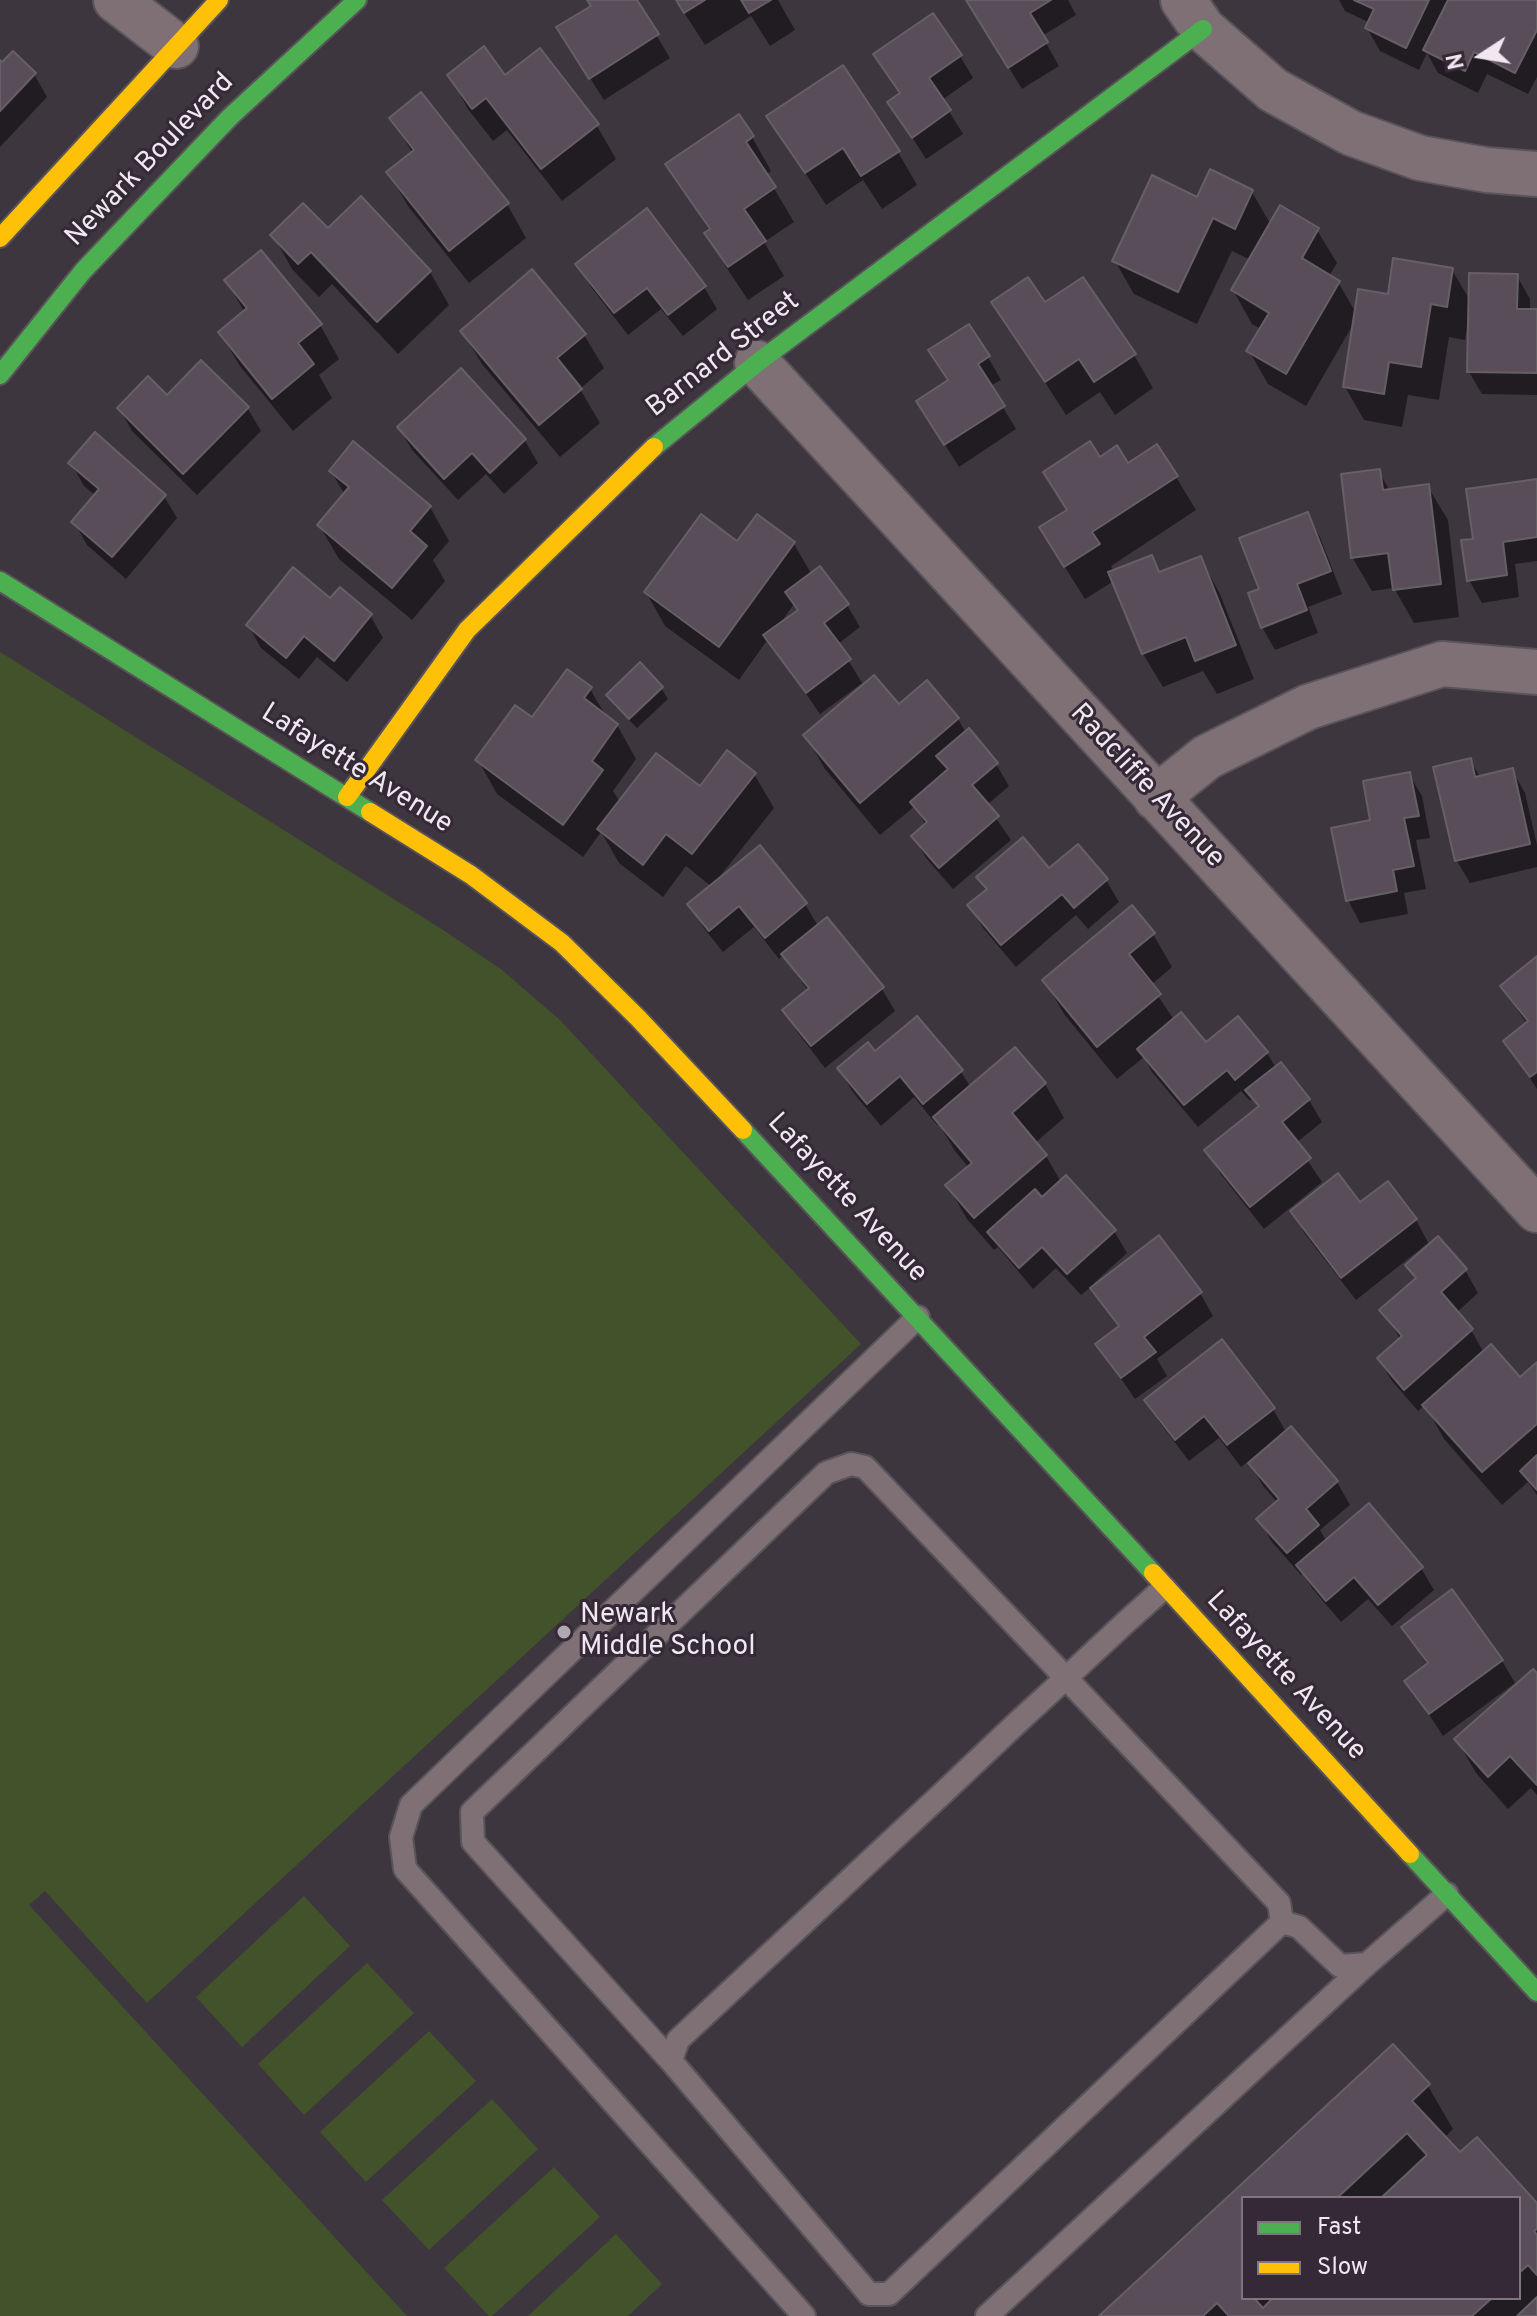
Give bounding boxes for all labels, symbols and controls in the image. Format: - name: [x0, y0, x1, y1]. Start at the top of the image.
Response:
- north arrow: [1441, 16, 1521, 96]
- text: N: [1442, 51, 1472, 72]
- street label: Newark Boulevard: [60, 67, 242, 255]
- street label: Barnard Street: [641, 286, 807, 426]
- street label: Lafayette Avenue: [254, 698, 458, 842]
- street label: Radcliffe Avenue: [1061, 698, 1231, 876]
- street label: Lafayette Avenue: [759, 1107, 933, 1291]
- street label: Lafayette Avenue: [1198, 1585, 1372, 1769]
- place label: Newark Middle School: [580, 1599, 756, 1665]
- marker: Newark Middle School: [555, 1623, 573, 1641]
- legend: [1241, 2196, 1521, 2300]
- text: Fast: [1317, 2213, 1361, 2243]
- text: Slow: [1317, 2253, 1368, 2283]

